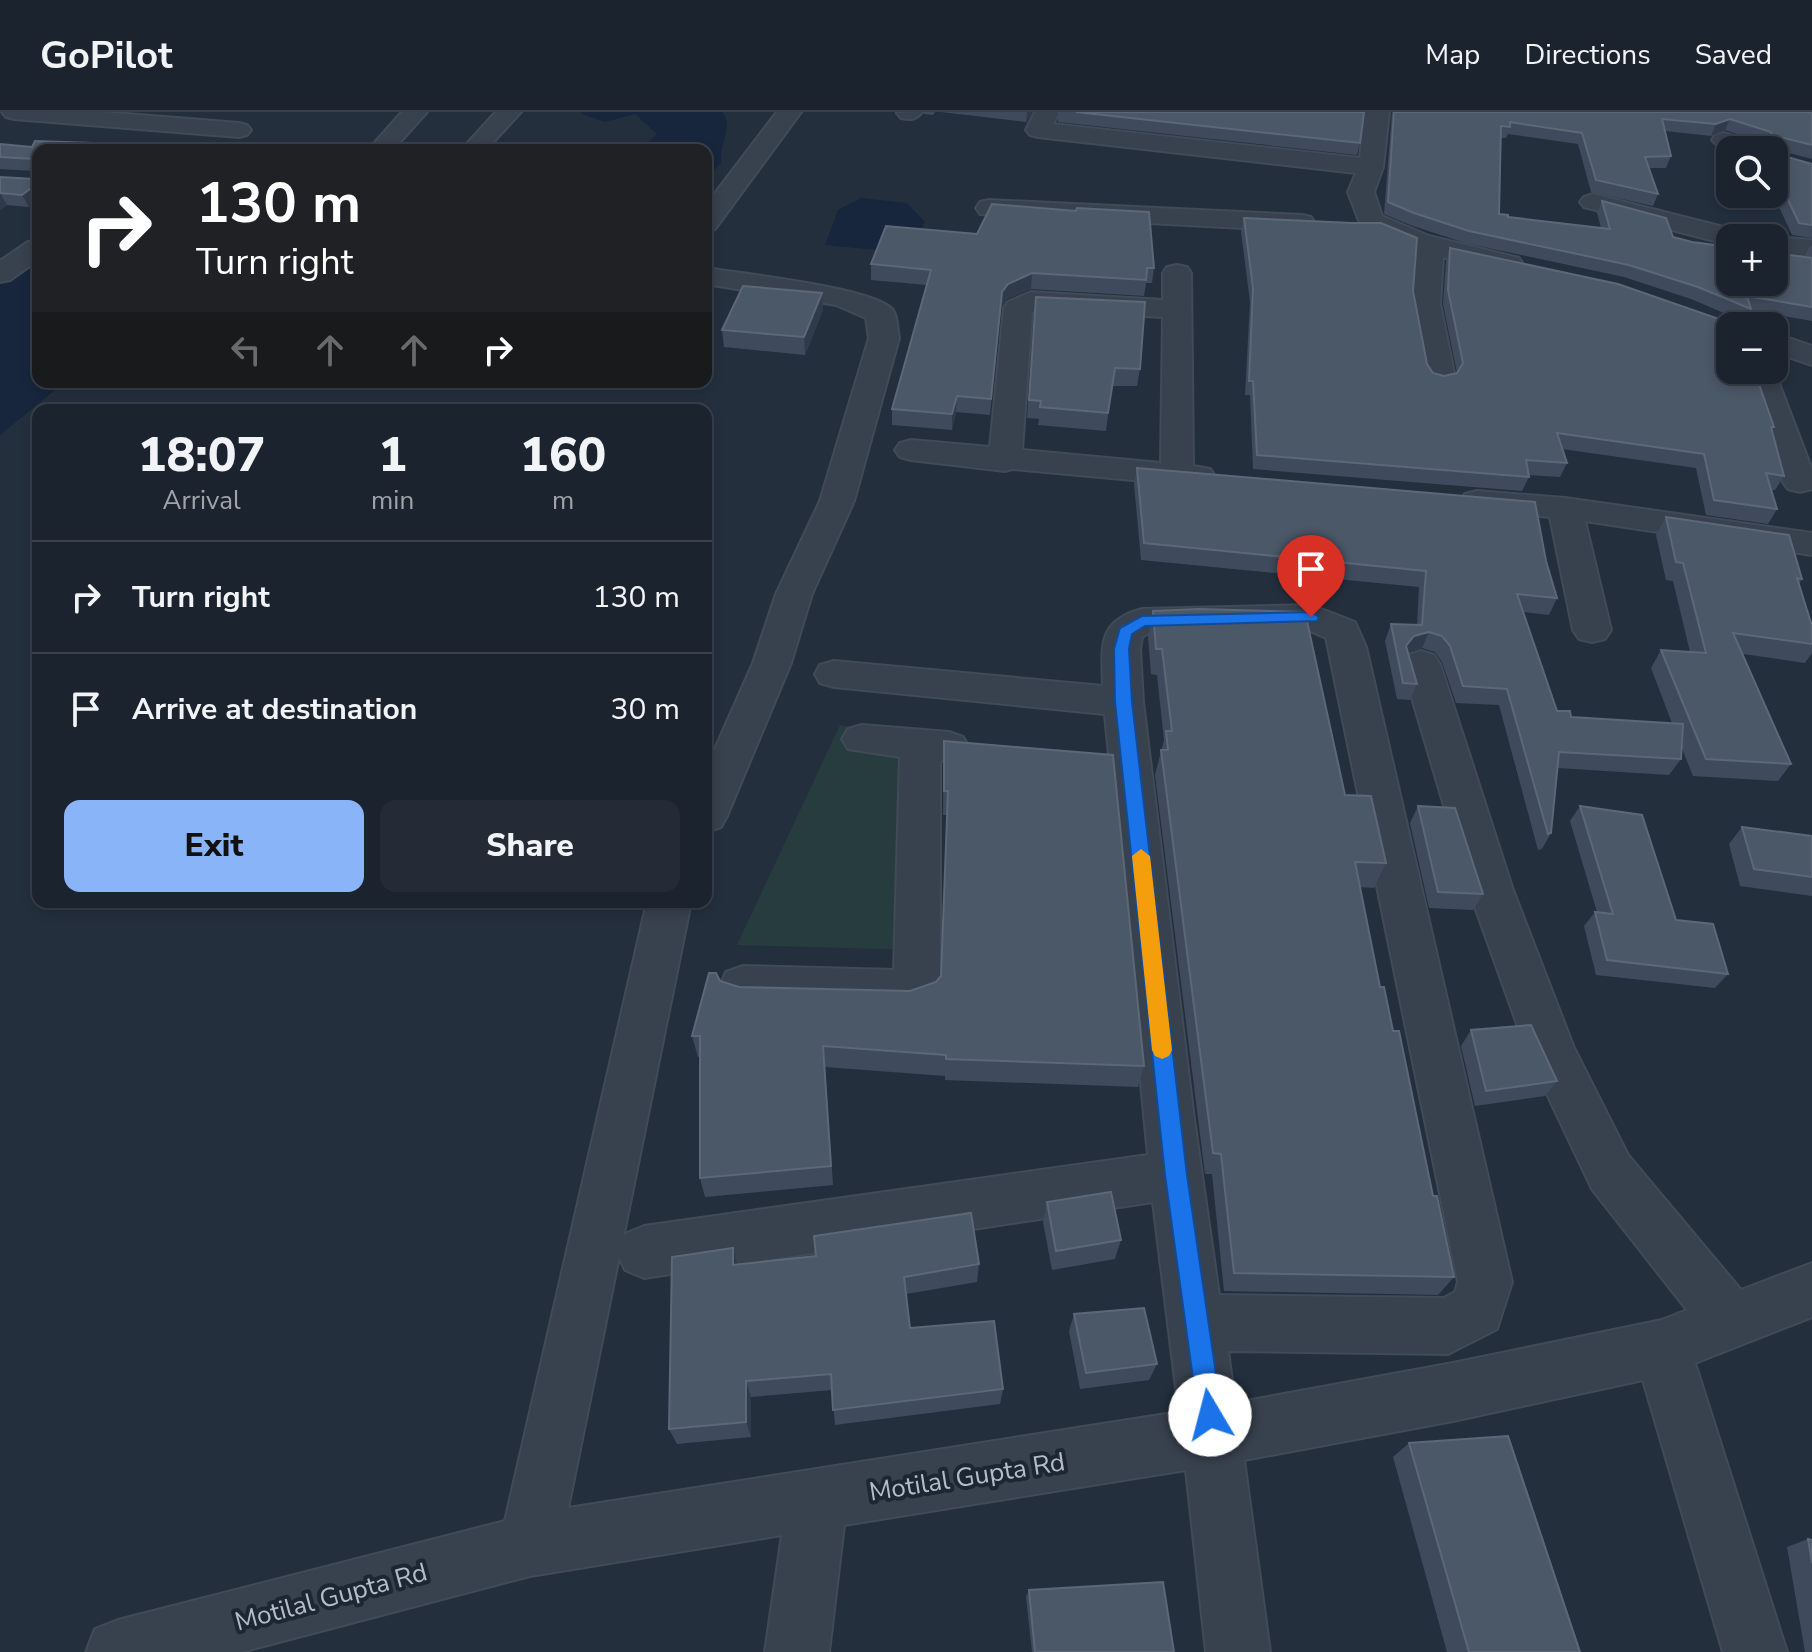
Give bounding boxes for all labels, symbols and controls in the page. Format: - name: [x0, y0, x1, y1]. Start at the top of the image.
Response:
- text: GoPilot: [40, 30, 173, 81]
- text: Map: [1425, 36, 1480, 74]
- text: Directions: [1524, 36, 1651, 74]
- text: Saved: [1695, 36, 1772, 74]
- map controls: [1716, 136, 1788, 384]
- button: search: [1716, 136, 1788, 208]
- text: 130 m: [196, 165, 361, 242]
- icon: right: [64, 176, 168, 280]
- button: +: [1716, 224, 1788, 296]
- text: Turn right: [196, 238, 353, 287]
- button: −: [1716, 312, 1788, 384]
- icon: left: [224, 328, 268, 372]
- icon: ahead: [308, 328, 352, 372]
- icon: ahead: [392, 328, 436, 372]
- icon: right: [476, 328, 520, 372]
- text: 18:07: [138, 422, 265, 488]
- text: 1: [378, 422, 407, 488]
- text: 160: [520, 422, 606, 488]
- text: Arrival: [162, 483, 241, 518]
- text: min: [371, 483, 414, 518]
- text: m: [552, 483, 574, 518]
- pin: [1277, 535, 1345, 617]
- icon: arrive: [1289, 547, 1333, 591]
- icon: right: [64, 575, 108, 619]
- text: Turn right: [132, 577, 270, 618]
- text: 130 m: [593, 577, 680, 618]
- icon: arrive: [64, 687, 108, 731]
- text: Arrive at destination: [132, 689, 417, 730]
- text: 30 m: [611, 689, 680, 730]
- button: Exit: [64, 800, 364, 892]
- button: Share: [380, 800, 680, 892]
- position arrow: [1168, 1373, 1252, 1457]
- street label: Motilal Gupta Rd: [867, 1444, 1067, 1510]
- street label: Motilal Gupta Rd: [231, 1554, 431, 1640]

